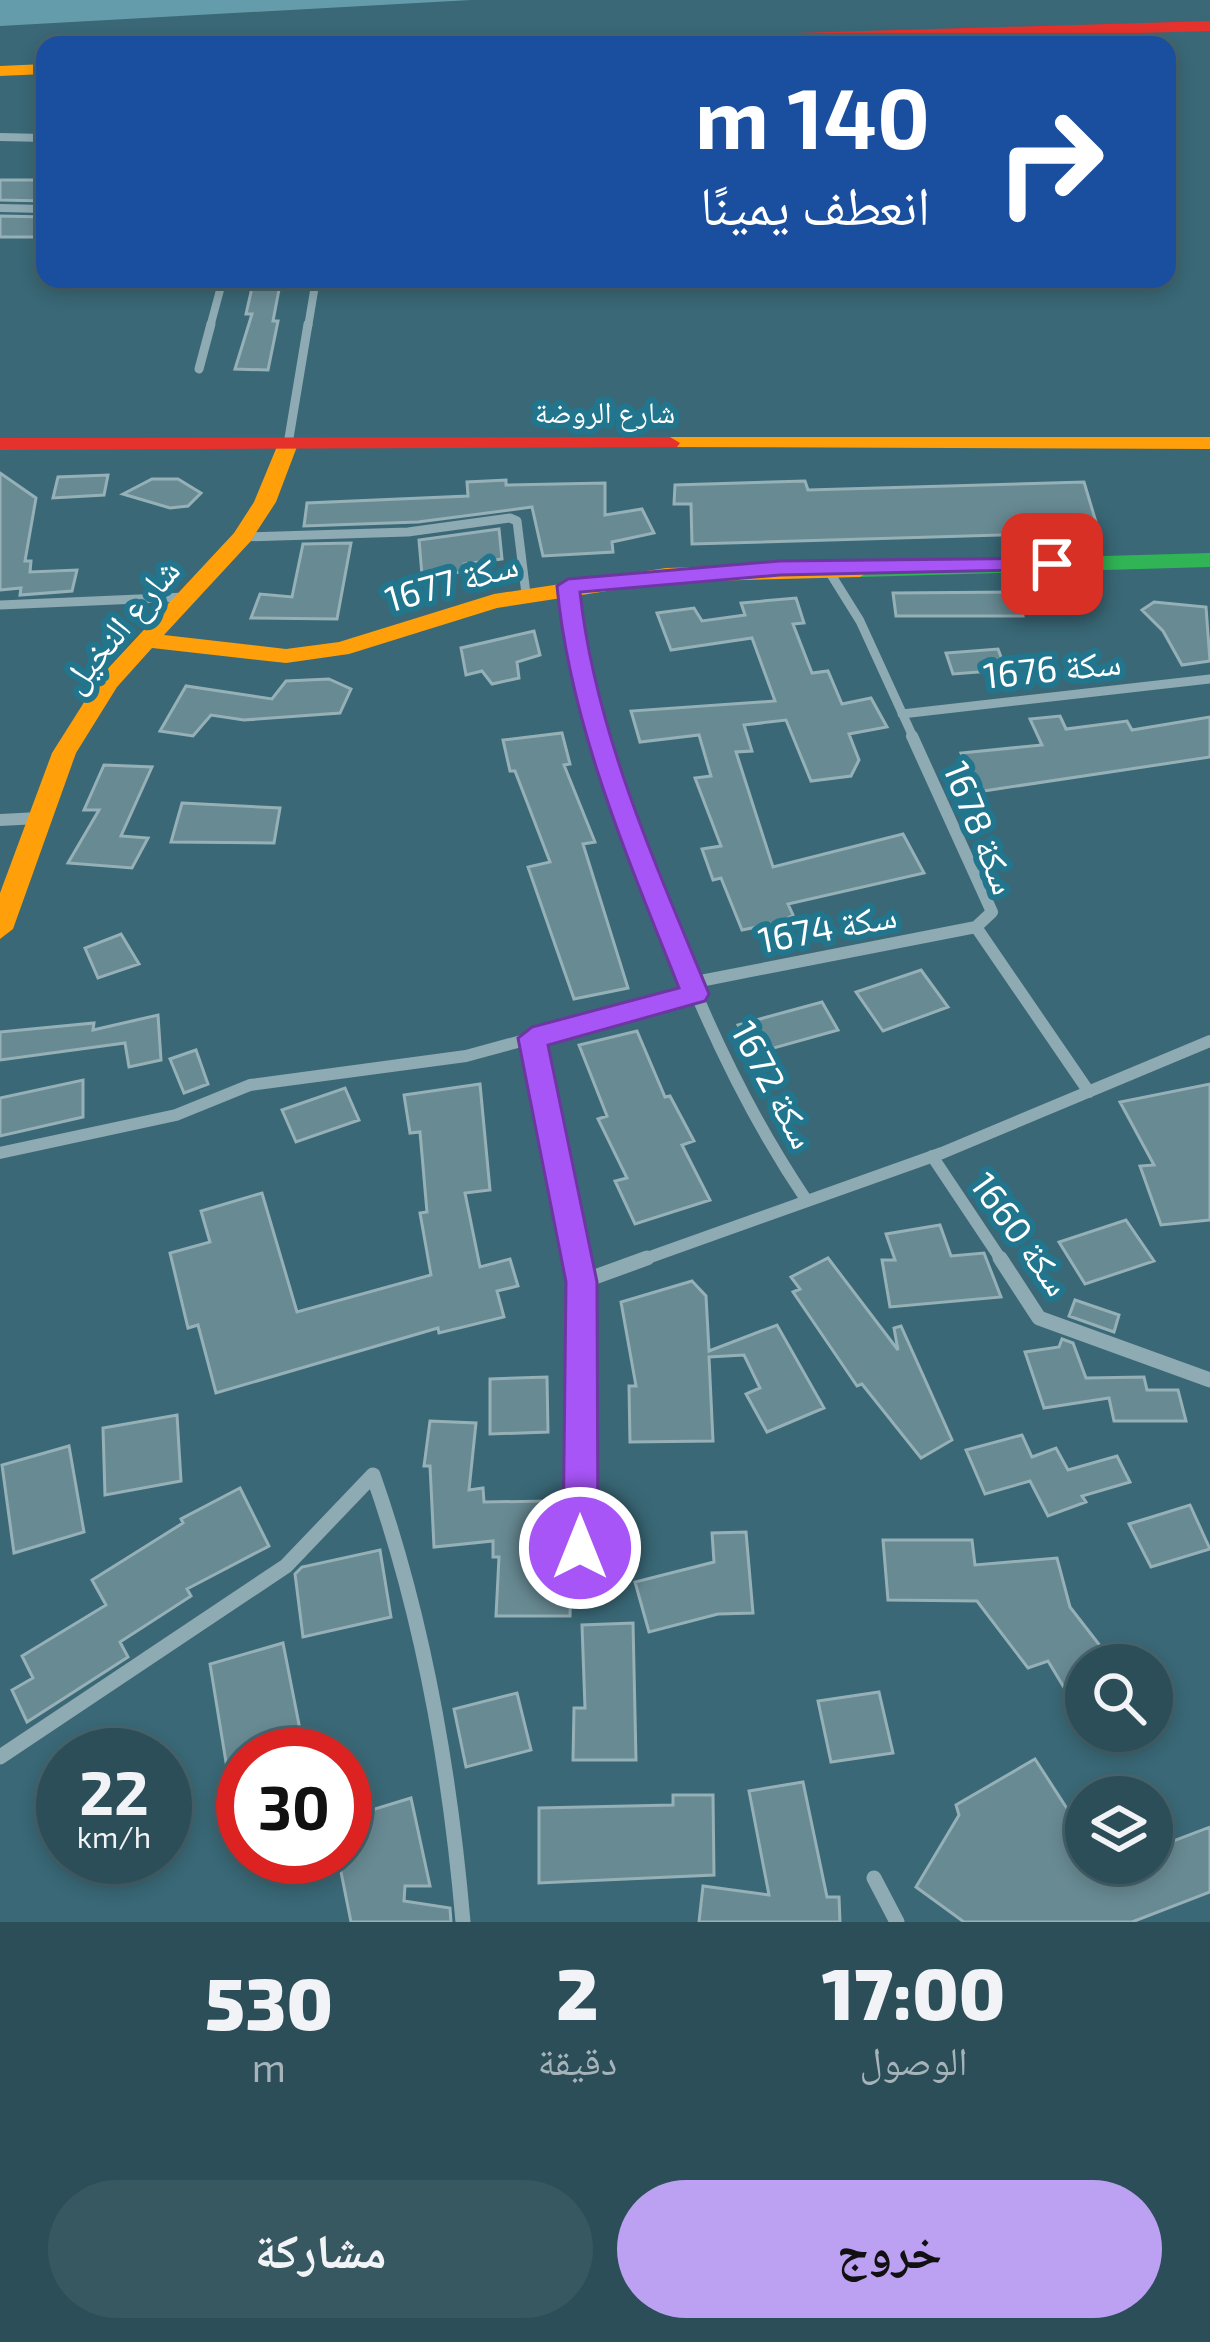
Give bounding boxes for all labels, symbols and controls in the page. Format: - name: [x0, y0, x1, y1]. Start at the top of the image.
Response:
- text: 140 m: [695, 65, 930, 166]
- icon: right: [972, 84, 1128, 240]
- text: انعطف يمينًا: [700, 171, 930, 236]
- street label: شارع الروضة: [535, 393, 675, 432]
- pin: [1001, 513, 1103, 615]
- icon: arrive: [1019, 531, 1085, 597]
- street label: سكة 1677: [380, 541, 522, 619]
- street label: شارع النخيل: [51, 548, 190, 702]
- street label: سكة 1676: [981, 638, 1123, 696]
- street label: سكة 1678: [936, 754, 1028, 900]
- street label: سكة 1674: [754, 892, 900, 960]
- street label: سكة 1672: [724, 1013, 826, 1155]
- street label: سكة 1660: [963, 1163, 1081, 1303]
- position arrow: [517, 1485, 643, 1611]
- map controls: [1065, 1644, 1173, 1884]
- button: search: [1065, 1644, 1173, 1752]
- speed limit sign: 30: [216, 1728, 372, 1884]
- text: 22: [79, 1755, 149, 1827]
- button: layers: [1065, 1776, 1173, 1884]
- text: km/h: [77, 1818, 151, 1854]
- text: 2: [556, 1948, 599, 2034]
- text: 17:00: [822, 1948, 1005, 2034]
- text: 530: [205, 1958, 333, 2044]
- text: دقيقة: [538, 2036, 617, 2083]
- text: الوصول: [860, 2036, 967, 2083]
- text: m: [252, 2043, 286, 2090]
- button: مشاركة: [48, 2180, 593, 2318]
- button: خروج: [617, 2180, 1162, 2318]

